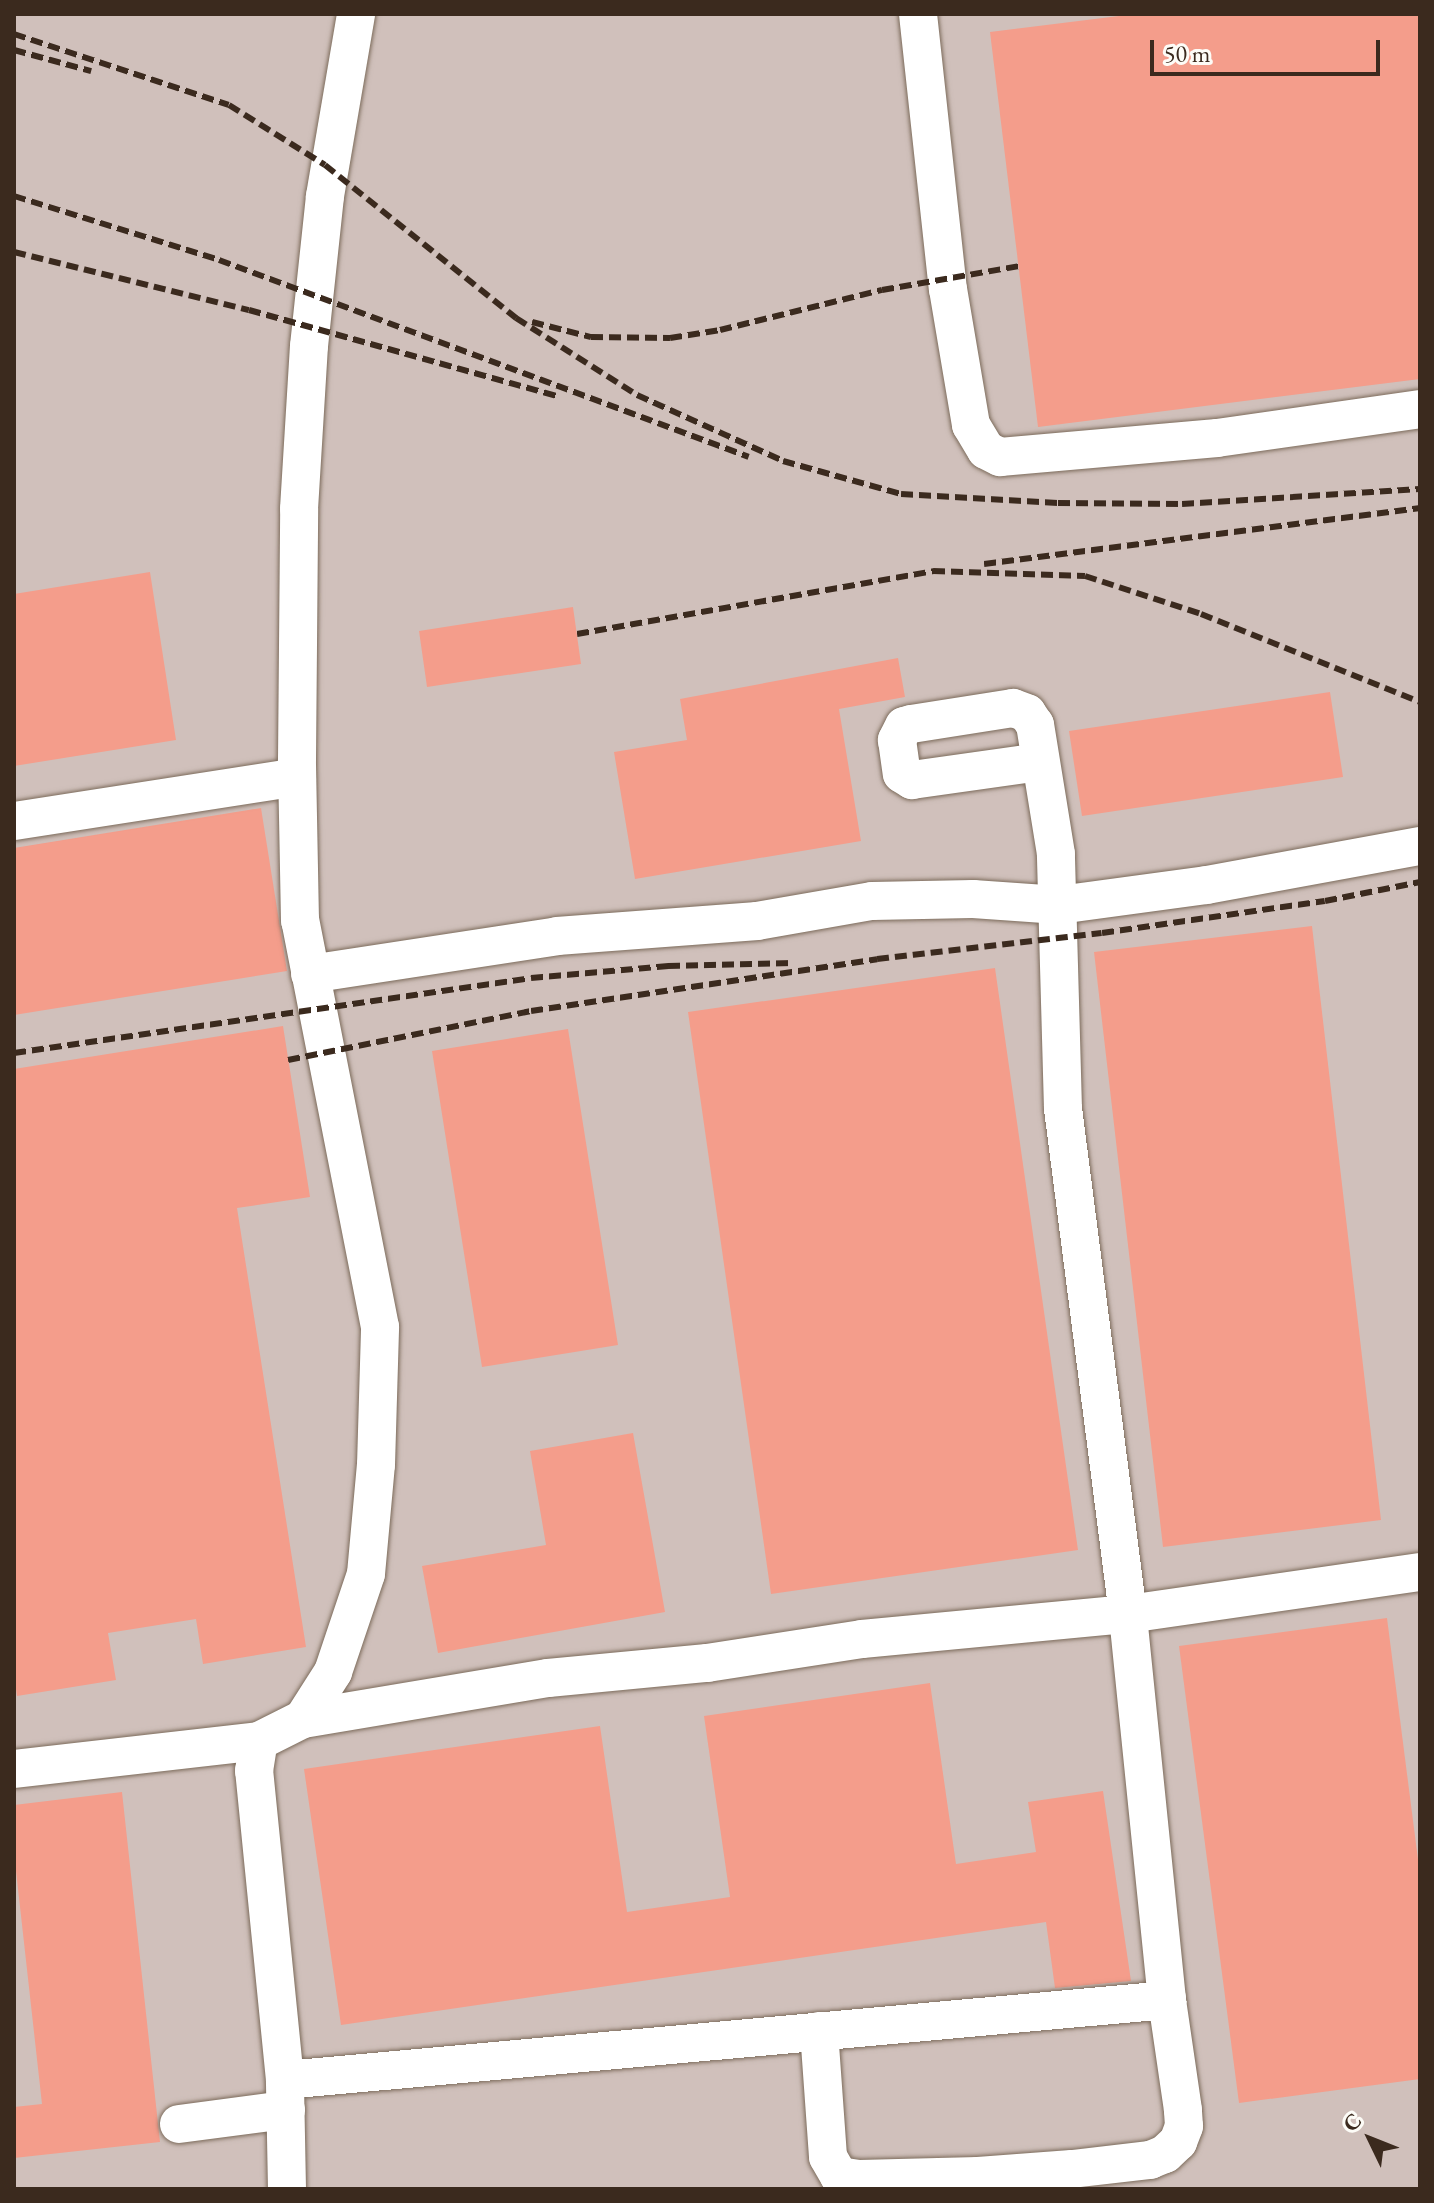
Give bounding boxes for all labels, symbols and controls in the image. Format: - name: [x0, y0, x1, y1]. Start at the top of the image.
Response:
- scale bar: [1154, 24, 1384, 74]
- text: 50 m: [1164, 38, 1211, 69]
- north arrow: [1330, 2099, 1410, 2179]
- text: С: [1336, 2107, 1368, 2138]

